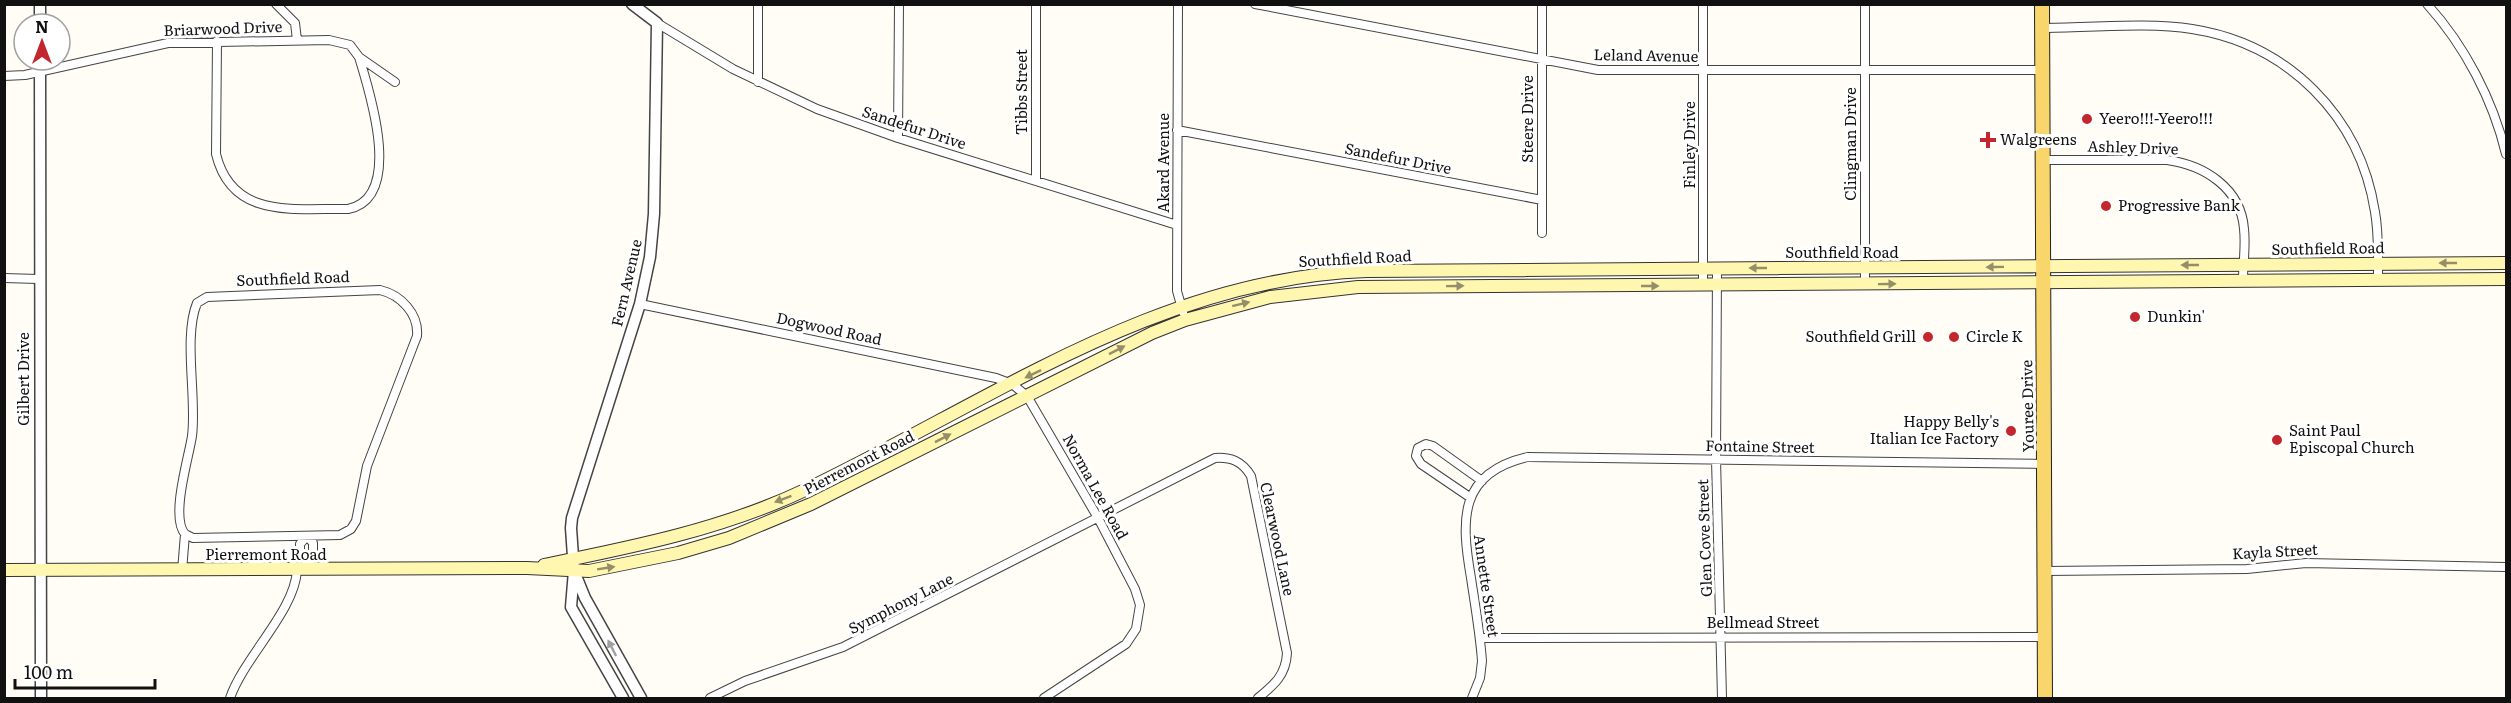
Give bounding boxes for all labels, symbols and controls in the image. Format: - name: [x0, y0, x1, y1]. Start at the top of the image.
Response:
- north arrow: [12, 12, 72, 72]
- text: N: [35, 14, 49, 38]
- street label: Briarwood Drive: [163, 14, 283, 41]
- street label: Leland Avenue: [1593, 42, 1699, 67]
- street label: Tibbs Street: [1009, 49, 1032, 135]
- street label: Steere Drive: [1515, 75, 1538, 163]
- street label: Clingman Drive: [1838, 87, 1861, 201]
- street label: Sandefur Drive: [859, 99, 970, 154]
- street label: Finley Drive: [1677, 101, 1700, 189]
- place label: Yeero!!!-Yeero!!!: [2099, 106, 2213, 129]
- marker: Yeero!!!-Yeero!!!: [2080, 112, 2094, 126]
- street label: Akard Avenue: [1151, 113, 1174, 213]
- place label: Walgreens: [2000, 127, 2077, 150]
- marker: Walgreens: [1981, 133, 1995, 147]
- street label: Ashley Drive: [2087, 133, 2179, 160]
- street label: Sandefur Drive: [1343, 136, 1454, 179]
- place label: Progressive Bank: [2118, 193, 2241, 216]
- marker: Progressive Bank: [2099, 199, 2113, 213]
- street label: Southfield Road: [2271, 235, 2385, 260]
- street label: Fern Avenue: [604, 237, 647, 329]
- street label: Southfield Road: [1785, 240, 1899, 263]
- street label: Southfield Road: [1298, 243, 1412, 272]
- one-way arrow: [2439, 258, 2458, 268]
- one-way arrow: [2181, 260, 2200, 270]
- one-way arrow: [1986, 262, 2005, 272]
- one-way arrow: [1749, 263, 1768, 273]
- street label: Southfield Road: [236, 264, 350, 291]
- one-way arrow: [1878, 279, 1897, 288]
- one-way arrow: [1446, 281, 1465, 291]
- one-way arrow: [1641, 281, 1660, 291]
- one-way arrow: [1232, 298, 1250, 308]
- place label: Dunkin': [2147, 304, 2205, 327]
- street label: Dogwood Road: [774, 305, 884, 350]
- marker: Dunkin': [2128, 310, 2142, 324]
- place label: Southfield Grill: [1806, 324, 1916, 347]
- place label: Circle K: [1966, 324, 2023, 347]
- marker: Southfield Grill: [1921, 330, 1935, 344]
- marker: Circle K: [1947, 330, 1961, 344]
- street label: Gilbert Drive: [11, 332, 34, 426]
- one-way arrow: [1109, 345, 1126, 355]
- street label: Youree Drive: [2014, 359, 2039, 452]
- one-way arrow: [1024, 369, 1041, 378]
- place label: Happy Belly's Italian Ice Factory: [1870, 409, 1999, 449]
- place label: Saint Paul Episcopal Church: [2289, 418, 2415, 458]
- street label: Pierremont Road: [799, 424, 918, 499]
- marker: Happy Belly's Italian Ice Factory: [2004, 424, 2018, 438]
- street label: Norma Lee Road: [1058, 429, 1135, 543]
- one-way arrow: [935, 433, 952, 442]
- street label: Fontaine Street: [1705, 433, 1815, 458]
- marker: Saint Paul Episcopal Church: [2270, 433, 2284, 447]
- street label: Glen Cove Street: [1690, 479, 1717, 597]
- street label: Clearwood Lane: [1255, 480, 1302, 598]
- one-way arrow: [774, 494, 792, 504]
- street label: Annette Street: [1469, 533, 1506, 639]
- street label: Kayla Street: [2232, 537, 2318, 564]
- street label: Pierremont Road: [205, 542, 327, 565]
- one-way arrow: [597, 563, 616, 572]
- street label: Symphony Lane: [844, 566, 957, 639]
- street label: Bellmead Street: [1707, 610, 1819, 633]
- one-way arrow: [607, 639, 617, 657]
- scale bar: [15, 652, 154, 690]
- text: 100 m: [24, 658, 73, 685]

